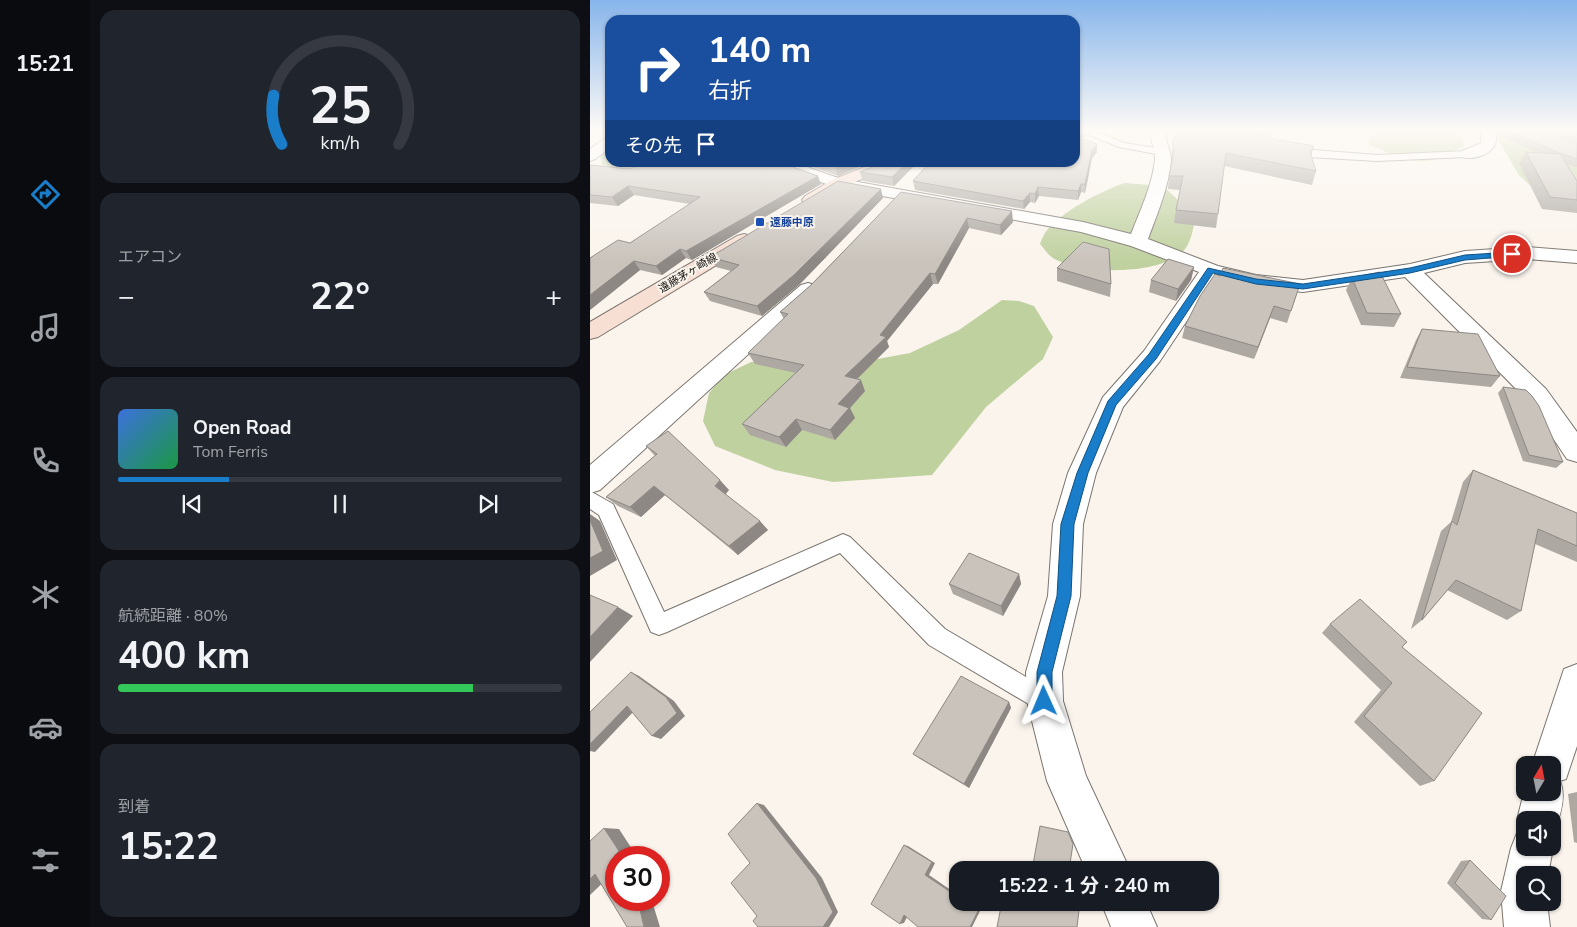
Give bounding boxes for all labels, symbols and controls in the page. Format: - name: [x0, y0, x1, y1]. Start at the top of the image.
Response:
- text: 140 m: [708, 27, 811, 74]
- icon: right: [625, 35, 690, 100]
- text: 15:21: [16, 49, 74, 79]
- text: 25: [309, 70, 371, 141]
- text: 右折: [708, 76, 752, 106]
- icon: arrive: [692, 130, 720, 158]
- text: km/h: [320, 131, 360, 155]
- text: その先: [625, 133, 682, 159]
- icon: directions: [28, 177, 63, 212]
- place label: 遠藤中原: [770, 215, 814, 230]
- marker: 遠藤中原: [754, 216, 766, 228]
- pin: [1491, 233, 1533, 275]
- icon: arrive: [1498, 240, 1526, 268]
- text: エアコン: [118, 246, 182, 268]
- street label: 遠藤茅ヶ崎線: [656, 250, 720, 296]
- text: 22°: [310, 271, 370, 322]
- text: −: [118, 278, 135, 316]
- text: +: [545, 278, 562, 316]
- icon: music: [28, 310, 63, 345]
- text: Open Road: [193, 415, 291, 441]
- text: Tom Ferris: [193, 441, 268, 463]
- icon: phone: [28, 443, 63, 478]
- icon: previous: [178, 490, 206, 518]
- icon: pause: [326, 490, 354, 518]
- icon: next: [474, 490, 502, 518]
- icon: climate: [28, 577, 63, 612]
- text: 航続距離 · 80%: [118, 605, 228, 627]
- text: 400 km: [118, 630, 250, 681]
- position arrow: [1017, 674, 1069, 726]
- icon: car: [28, 710, 63, 745]
- north arrow: [1516, 756, 1561, 801]
- map controls: [1516, 756, 1561, 911]
- text: 到着: [118, 796, 150, 818]
- button: sound: [1516, 811, 1561, 856]
- text: 15:22: [118, 821, 219, 872]
- icon: filters: [28, 843, 63, 878]
- speed limit sign: 30: [605, 846, 670, 911]
- button: search: [1516, 866, 1561, 911]
- text: 15:22 · 1 分 · 240 m: [998, 873, 1170, 899]

